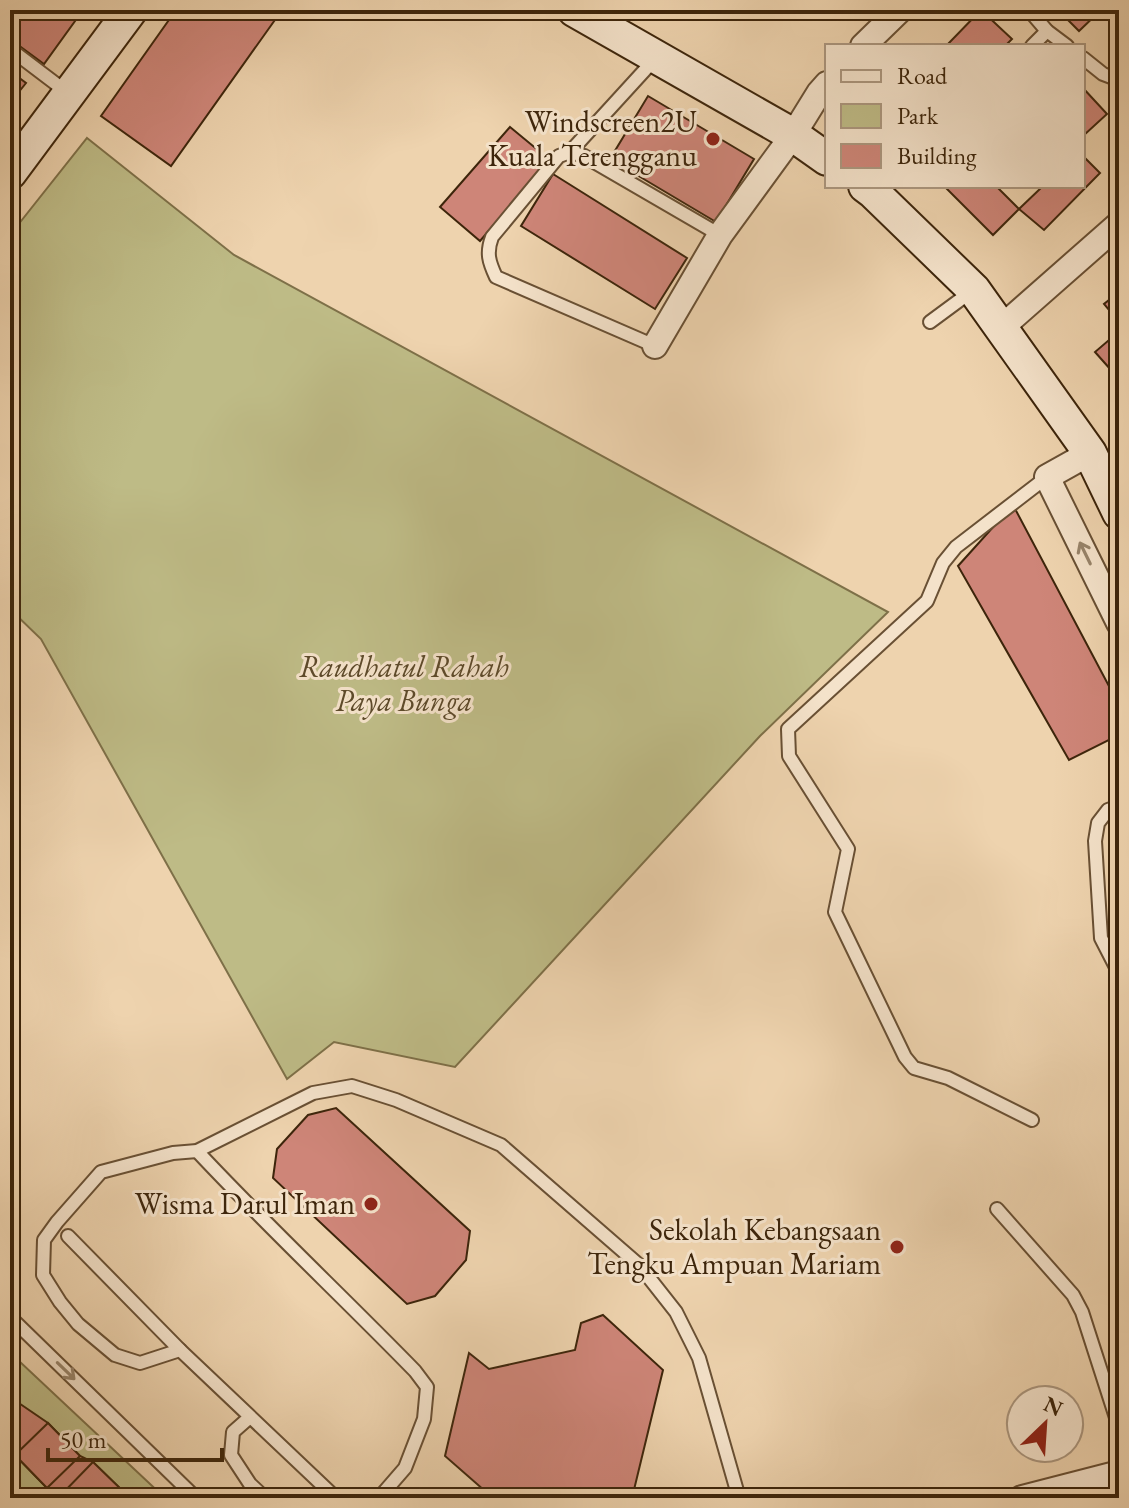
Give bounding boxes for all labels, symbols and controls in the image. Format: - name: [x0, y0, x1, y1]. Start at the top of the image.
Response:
- legend: [825, 44, 1085, 188]
- text: Road: [897, 60, 948, 91]
- text: Park: [897, 100, 939, 131]
- place label: Windscreen2U Kuala Terengganu: [488, 102, 697, 175]
- marker: Windscreen2U Kuala Terengganu: [704, 130, 722, 148]
- text: Building: [897, 140, 977, 171]
- one-way arrow: [1076, 542, 1092, 566]
- park label: Raudhatul Rahah Paya Bunga: [299, 647, 509, 720]
- place label: Wisma Darul Iman: [135, 1184, 355, 1223]
- marker: Wisma Darul Iman: [362, 1195, 380, 1213]
- place label: Sekolah Kebangsaan Tengku Ampuan Mariam: [587, 1210, 881, 1283]
- marker: Sekolah Kebangsaan Tengku Ampuan Mariam: [888, 1238, 906, 1256]
- one-way arrow: [56, 1362, 76, 1381]
- north arrow: [1005, 1384, 1085, 1464]
- text: N: [1039, 1389, 1068, 1423]
- scale bar: [48, 1412, 222, 1462]
- text: 50 m: [60, 1424, 107, 1455]

